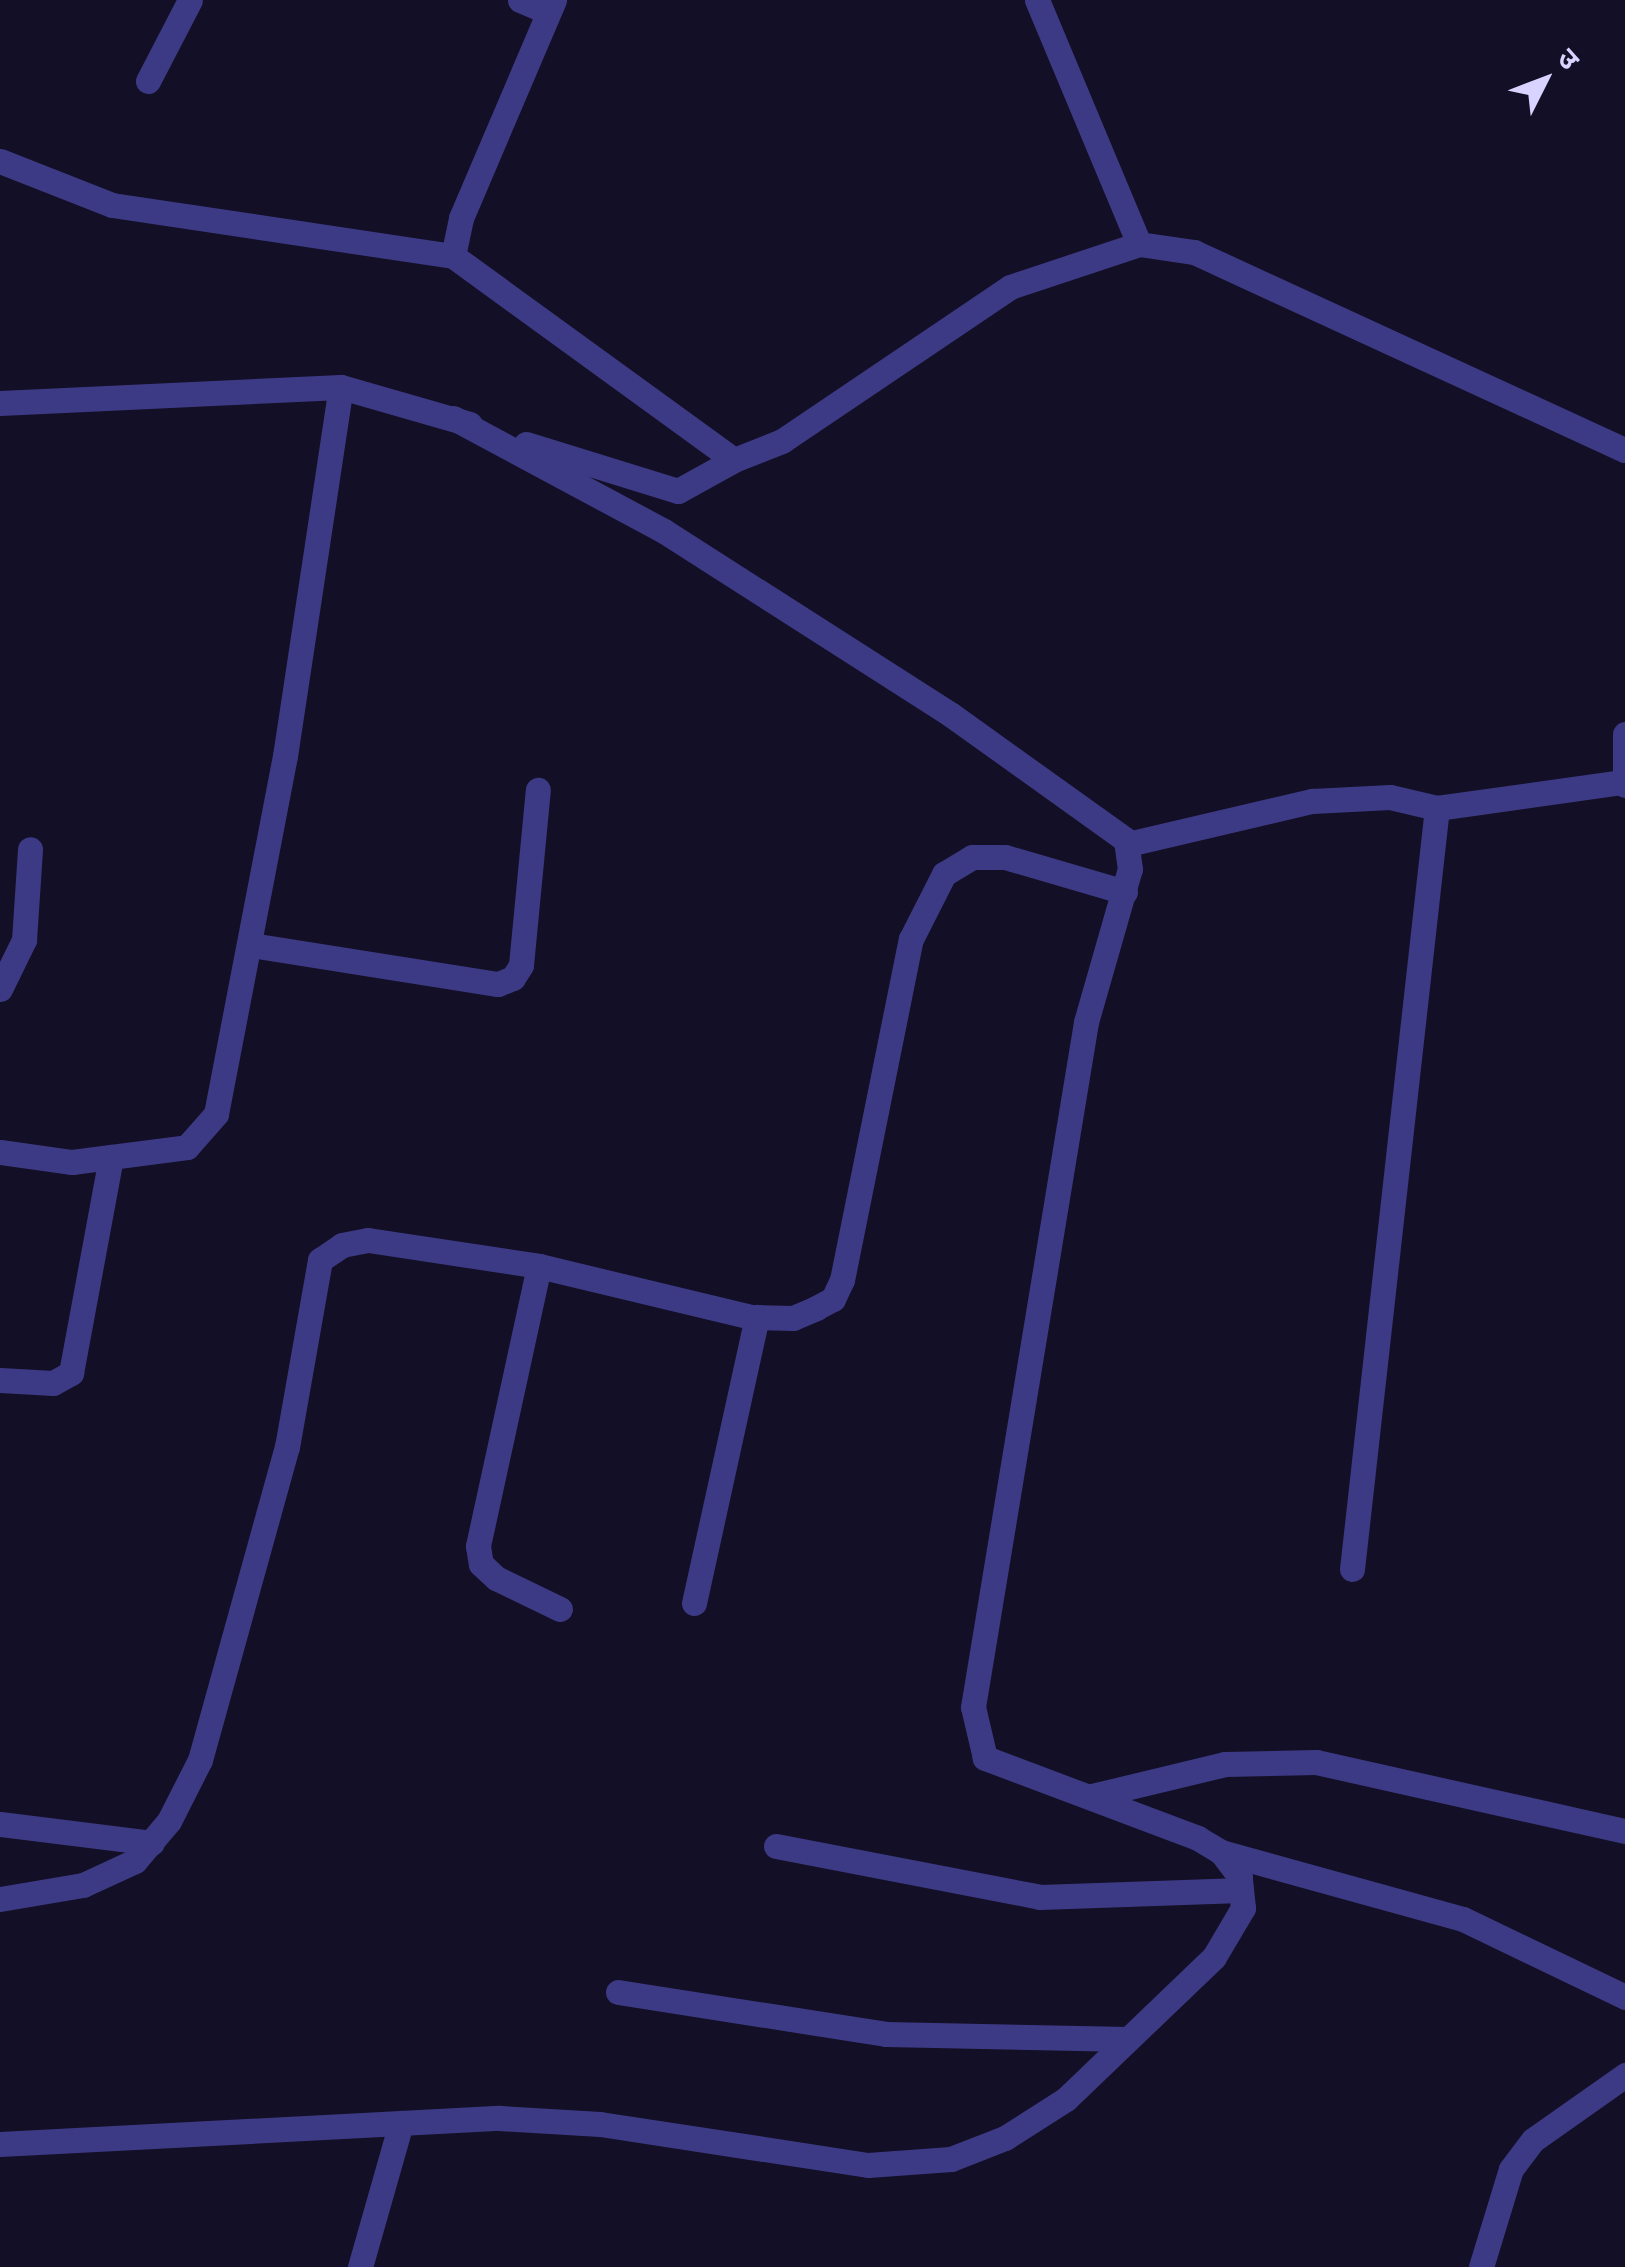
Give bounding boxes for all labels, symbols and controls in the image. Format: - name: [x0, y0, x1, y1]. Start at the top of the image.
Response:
- north arrow: [1495, 30, 1595, 130]
- text: उ: [1550, 42, 1585, 77]

